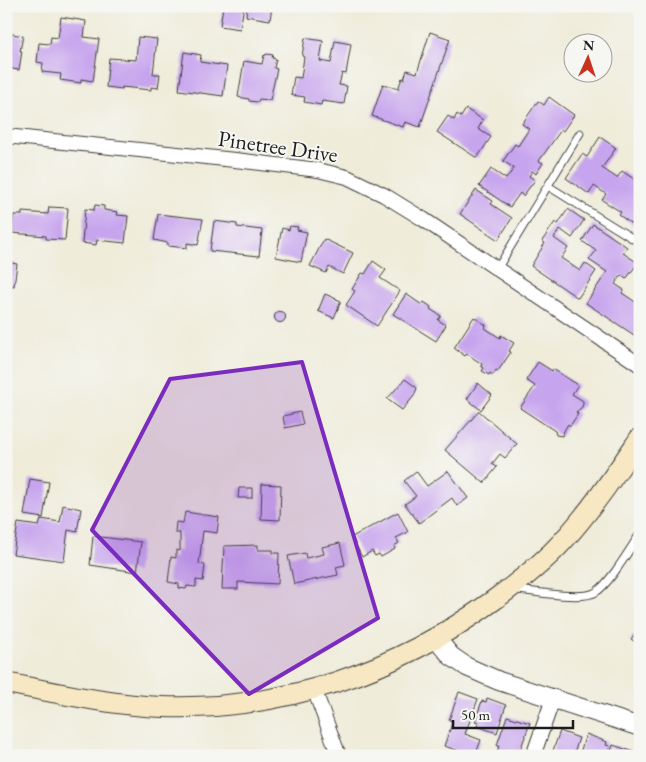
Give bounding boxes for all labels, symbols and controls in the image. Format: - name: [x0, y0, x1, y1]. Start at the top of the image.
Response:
- north arrow: [564, 32, 614, 82]
- text: N: [583, 36, 595, 54]
- street label: Pinetree Drive: [216, 124, 340, 169]
- scale bar: [453, 697, 574, 729]
- text: 50 m: [461, 705, 490, 724]

